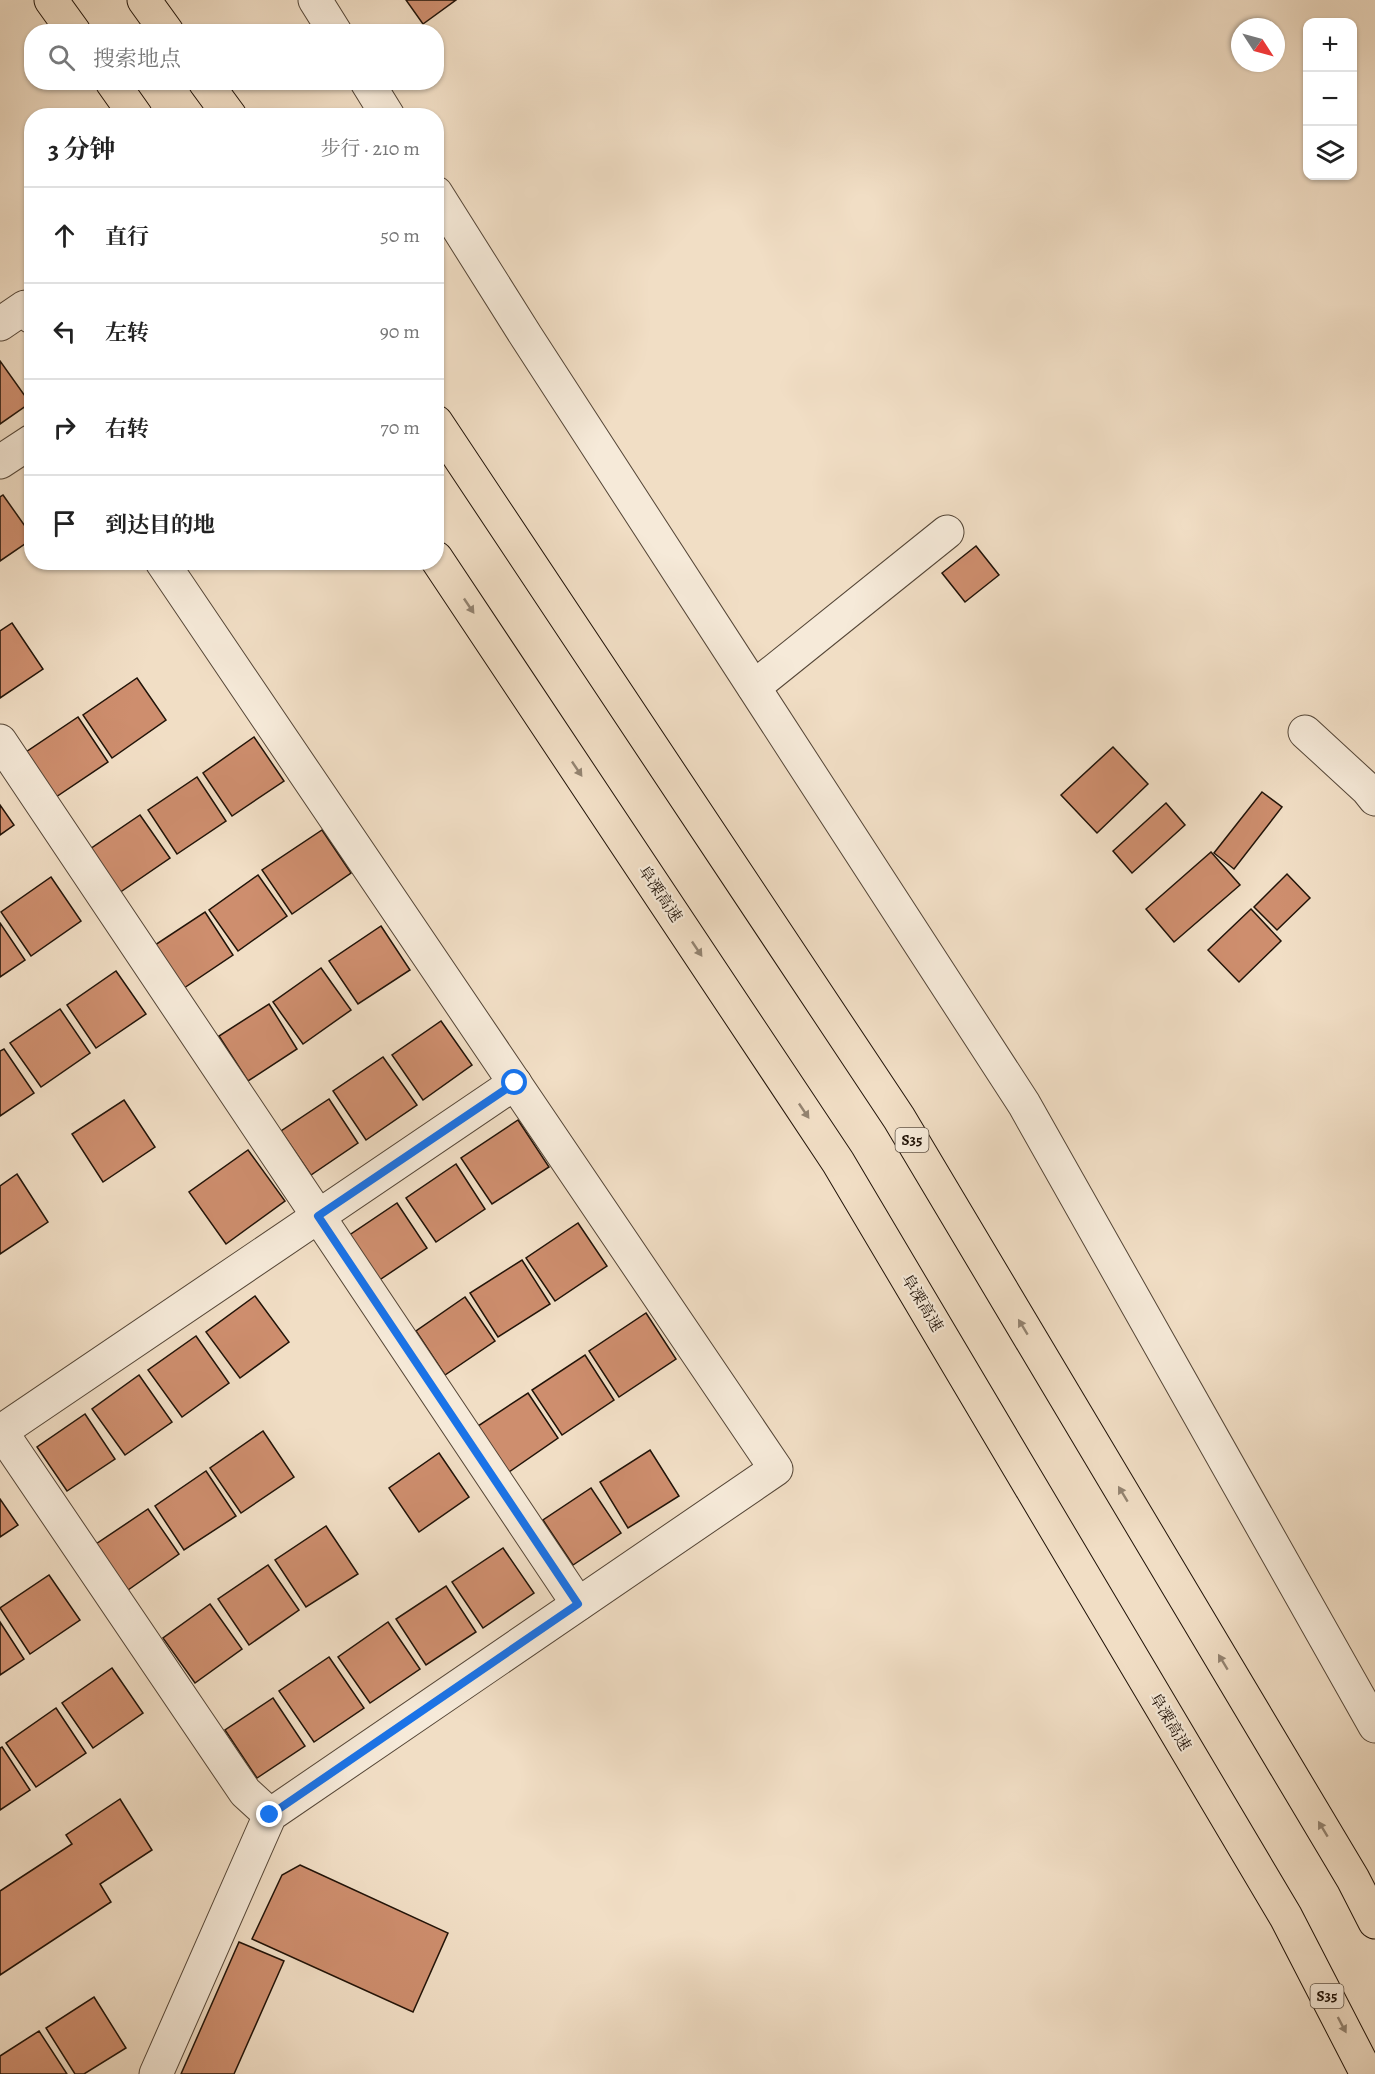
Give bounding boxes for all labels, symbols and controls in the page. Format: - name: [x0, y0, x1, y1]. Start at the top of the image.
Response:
- north arrow: [1231, 18, 1285, 72]
- map controls: [1303, 18, 1357, 180]
- button: +: [1303, 18, 1357, 72]
- search box: [24, 24, 444, 90]
- icon: search: [45, 41, 78, 74]
- text: 搜索地点: [93, 44, 181, 74]
- button: −: [1303, 72, 1357, 126]
- button: layers: [1303, 126, 1357, 180]
- text: 3 分钟: [48, 132, 116, 167]
- text: 步行 · 210 m: [321, 135, 420, 162]
- icon: ahead: [48, 219, 81, 252]
- text: 直行: [105, 222, 149, 252]
- text: 50 m: [380, 222, 420, 249]
- icon: left: [48, 315, 81, 348]
- text: 左转: [105, 318, 149, 348]
- text: 90 m: [380, 318, 420, 345]
- icon: right: [48, 411, 81, 444]
- text: 右转: [105, 414, 149, 444]
- text: 70 m: [380, 414, 420, 441]
- icon: arrive: [48, 507, 81, 540]
- text: 到达目的地: [105, 510, 215, 540]
- one-way arrow: [463, 598, 475, 614]
- one-way arrow: [571, 761, 582, 777]
- street label: 阜溧高速: [633, 861, 687, 927]
- one-way arrow: [691, 940, 702, 957]
- route start: [501, 1069, 527, 1095]
- one-way arrow: [799, 1103, 810, 1119]
- road number: S35: [896, 1128, 928, 1152]
- street label: 阜溧高速: [896, 1270, 948, 1336]
- one-way arrow: [1018, 1318, 1028, 1335]
- one-way arrow: [1118, 1485, 1128, 1502]
- one-way arrow: [1217, 1654, 1228, 1670]
- street label: 阜溧高速: [1144, 1689, 1196, 1755]
- route end: [256, 1801, 282, 1827]
- one-way arrow: [1317, 1821, 1328, 1837]
- road number: S35: [1310, 1984, 1344, 2008]
- one-way arrow: [1337, 2017, 1347, 2034]

